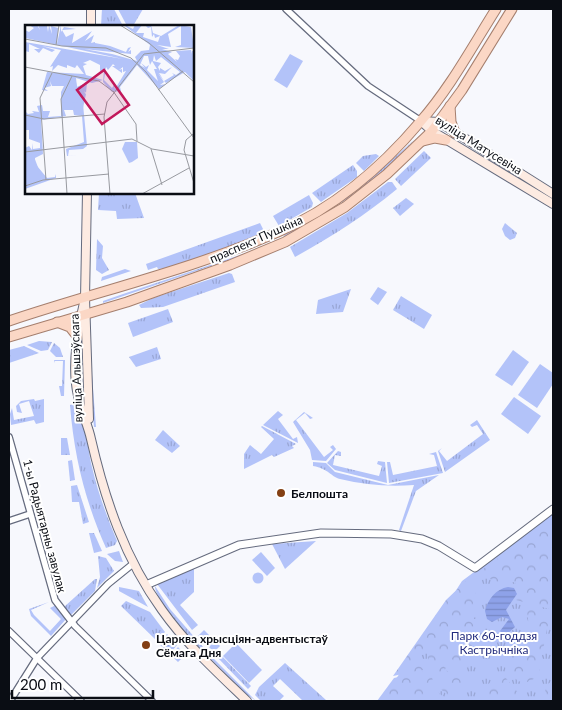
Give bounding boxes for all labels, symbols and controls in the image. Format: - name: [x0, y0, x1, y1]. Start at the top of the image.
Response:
- inset map: [25, 25, 194, 194]
- street label: вуліца Матусевіча: [433, 112, 525, 178]
- street label: праспект Пушкіна: [207, 212, 305, 266]
- street label: вуліца Альшэўскага: [67, 313, 85, 423]
- street label: 1-ы Радыятарны завулак: [20, 458, 70, 595]
- place label: Белпошта: [291, 486, 348, 501]
- marker: Белпошта: [275, 487, 287, 499]
- park label: Парк 60-годдзя Кастрычніка: [451, 628, 537, 657]
- place label: Царква хрысціян-адвентыстаў Сёмага Дня: [156, 631, 328, 660]
- marker: Царква хрысціян-адвентыстаў Сёмага Дня: [140, 639, 152, 651]
- scale bar: [12, 668, 154, 700]
- text: 200 m: [20, 675, 62, 693]

